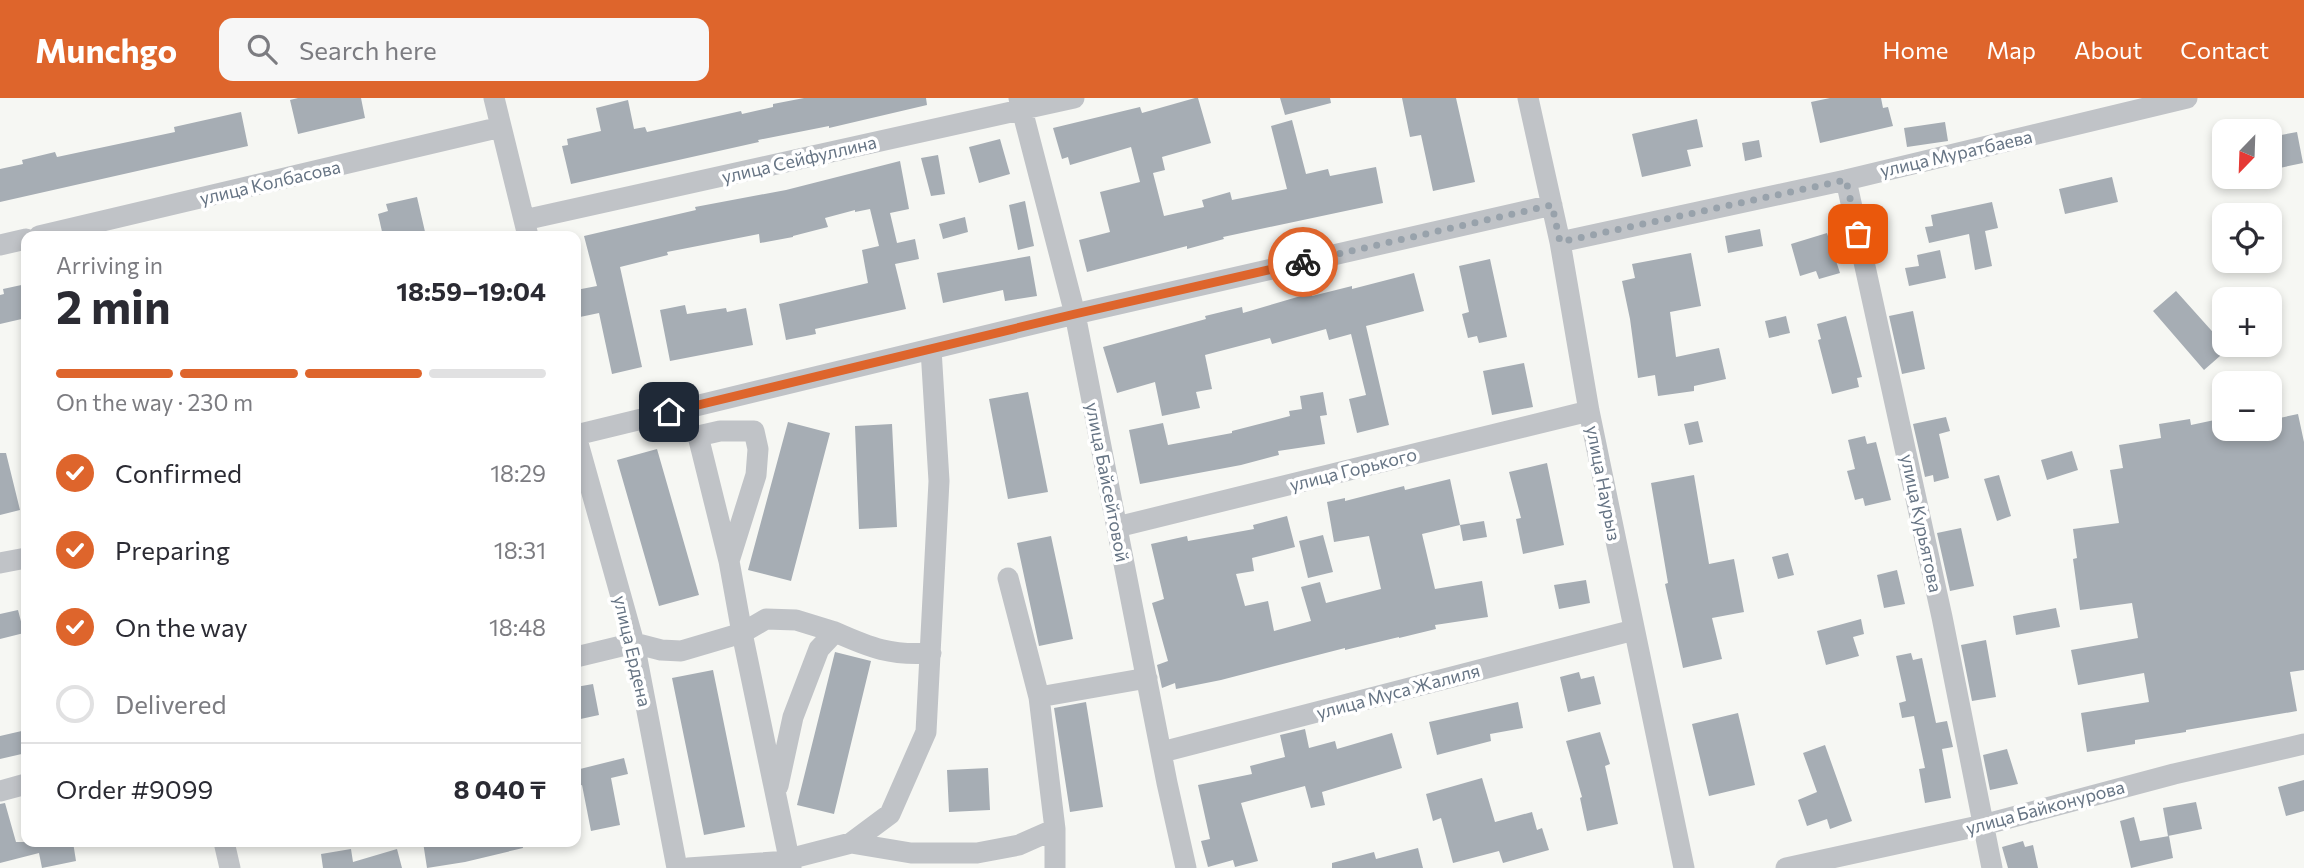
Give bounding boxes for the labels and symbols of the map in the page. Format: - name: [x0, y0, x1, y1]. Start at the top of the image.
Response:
- north arrow: [2212, 119, 2282, 189]
- street label: улица Муратбаева: [1878, 125, 2034, 181]
- street label: улица Сейфуллина: [719, 130, 879, 188]
- street label: улица Колбасова: [197, 155, 343, 209]
- pin: [1828, 204, 1888, 264]
- courier: [1268, 227, 1338, 297]
- pin: [639, 382, 699, 442]
- street label: улица Байсейтовой: [1082, 400, 1134, 564]
- street label: улица Наурыз: [1582, 424, 1626, 542]
- street label: улица Горького: [1287, 443, 1419, 495]
- street label: улица Курьятова: [1897, 452, 1947, 594]
- street label: улица Ердена: [610, 593, 656, 709]
- street label: улица Муса Жалиля: [1314, 659, 1482, 723]
- street label: улица Байконурова: [1963, 775, 2127, 839]

